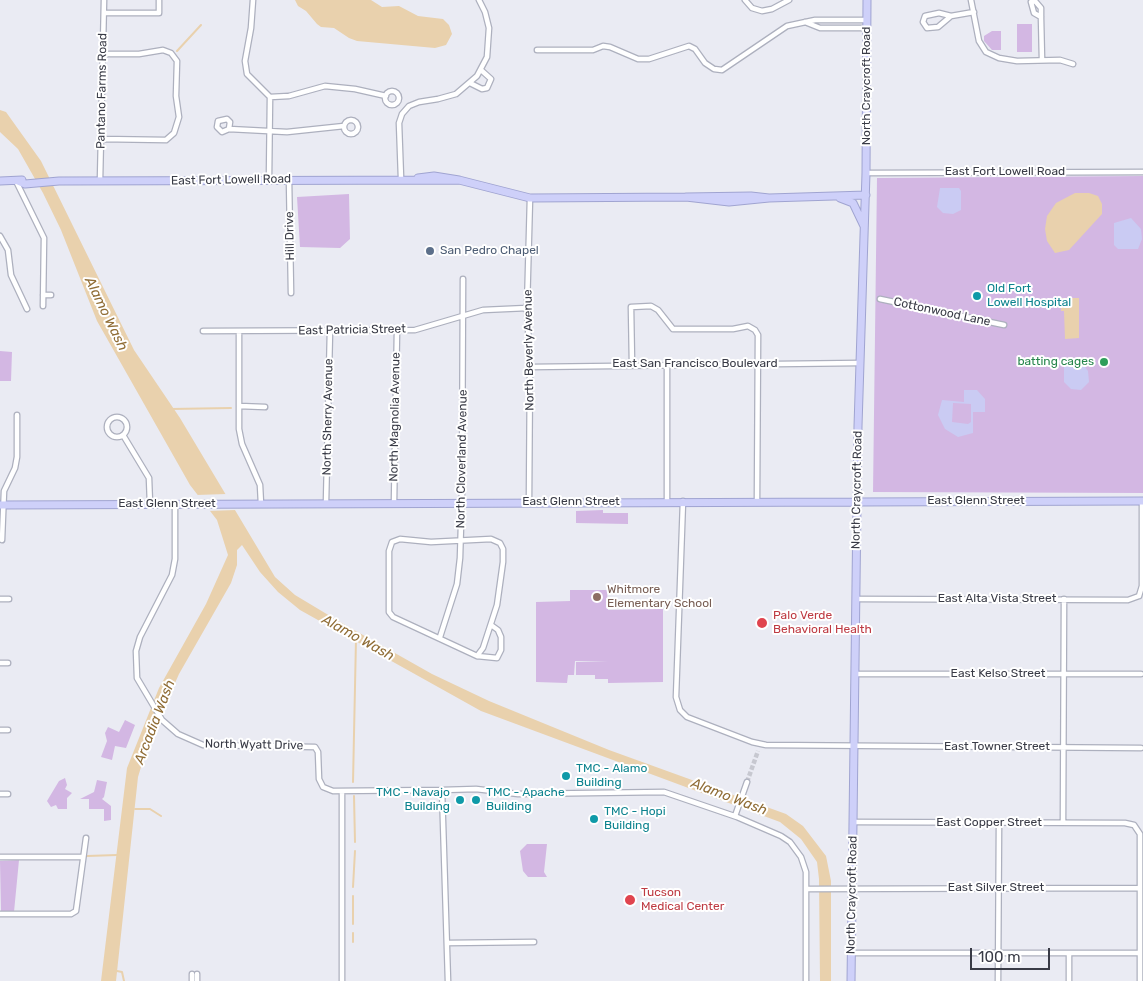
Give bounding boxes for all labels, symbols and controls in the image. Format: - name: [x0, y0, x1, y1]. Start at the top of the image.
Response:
- street label: North Craycroft Road: [860, 27, 874, 145]
- street label: Pantano Farms Road: [94, 33, 110, 149]
- street label: East Fort Lowell Road: [945, 165, 1065, 179]
- street label: East Fort Lowell Road: [171, 172, 291, 188]
- street label: Hill Drive: [282, 211, 298, 261]
- place label: San Pedro Chapel: [440, 244, 539, 258]
- marker: San Pedro Chapel: [424, 245, 436, 257]
- water label: Alamo Wash: [81, 274, 131, 354]
- place label: Old Fort Lowell Hospital: [987, 282, 1071, 310]
- street label: North Beverly Avenue: [521, 289, 537, 411]
- marker: Old Fort Lowell Hospital: [971, 290, 983, 302]
- street label: Cottonwood Lane: [892, 295, 992, 329]
- street label: East Patricia Street: [298, 322, 406, 338]
- street label: North Magnolia Avenue: [387, 352, 403, 482]
- place label: batting cages: [1017, 355, 1094, 369]
- marker: batting cages: [1098, 356, 1110, 368]
- street label: East San Francisco Boulevard: [612, 357, 778, 371]
- street label: North Sherry Avenue: [320, 358, 336, 476]
- street label: North Cloverland Avenue: [454, 389, 470, 529]
- street label: North Craycroft Road: [849, 431, 865, 549]
- street label: East Glenn Street: [927, 494, 1025, 508]
- street label: East Glenn Street: [522, 495, 620, 509]
- street label: East Glenn Street: [118, 497, 216, 511]
- place label: Whitmore Elementary School: [607, 583, 712, 611]
- marker: Whitmore Elementary School: [591, 591, 603, 603]
- street label: East Alta Vista Street: [938, 592, 1056, 606]
- place label: Palo Verde Behavioral Health: [773, 609, 872, 637]
- water label: Alamo Wash: [319, 611, 397, 665]
- marker: Palo Verde Behavioral Health: [755, 616, 769, 630]
- street label: East Kelso Street: [951, 667, 1045, 681]
- water label: Arcadia Wash: [131, 677, 179, 767]
- street label: North Wyatt Drive: [205, 737, 303, 753]
- street label: East Towner Street: [944, 740, 1050, 754]
- place label: TMC - Alamo Building: [576, 762, 647, 790]
- marker: TMC - Alamo Building: [560, 770, 572, 782]
- water label: Alamo Wash: [689, 775, 769, 819]
- place label: TMC - Navajo Building: [376, 786, 450, 814]
- place label: TMC - Apache Building: [486, 786, 565, 814]
- marker: TMC - Navajo Building: [454, 794, 466, 806]
- marker: TMC - Apache Building: [470, 794, 482, 806]
- place label: TMC - Hopi Building: [604, 805, 666, 833]
- marker: TMC - Hopi Building: [588, 813, 600, 825]
- street label: East Copper Street: [936, 816, 1042, 830]
- street label: North Craycroft Road: [844, 836, 860, 954]
- street label: East Silver Street: [948, 881, 1044, 895]
- place label: Tucson Medical Center: [641, 886, 724, 914]
- marker: Tucson Medical Center: [623, 893, 637, 907]
- scale bar: [973, 938, 1053, 970]
- text: 100 m: [978, 948, 1020, 966]

